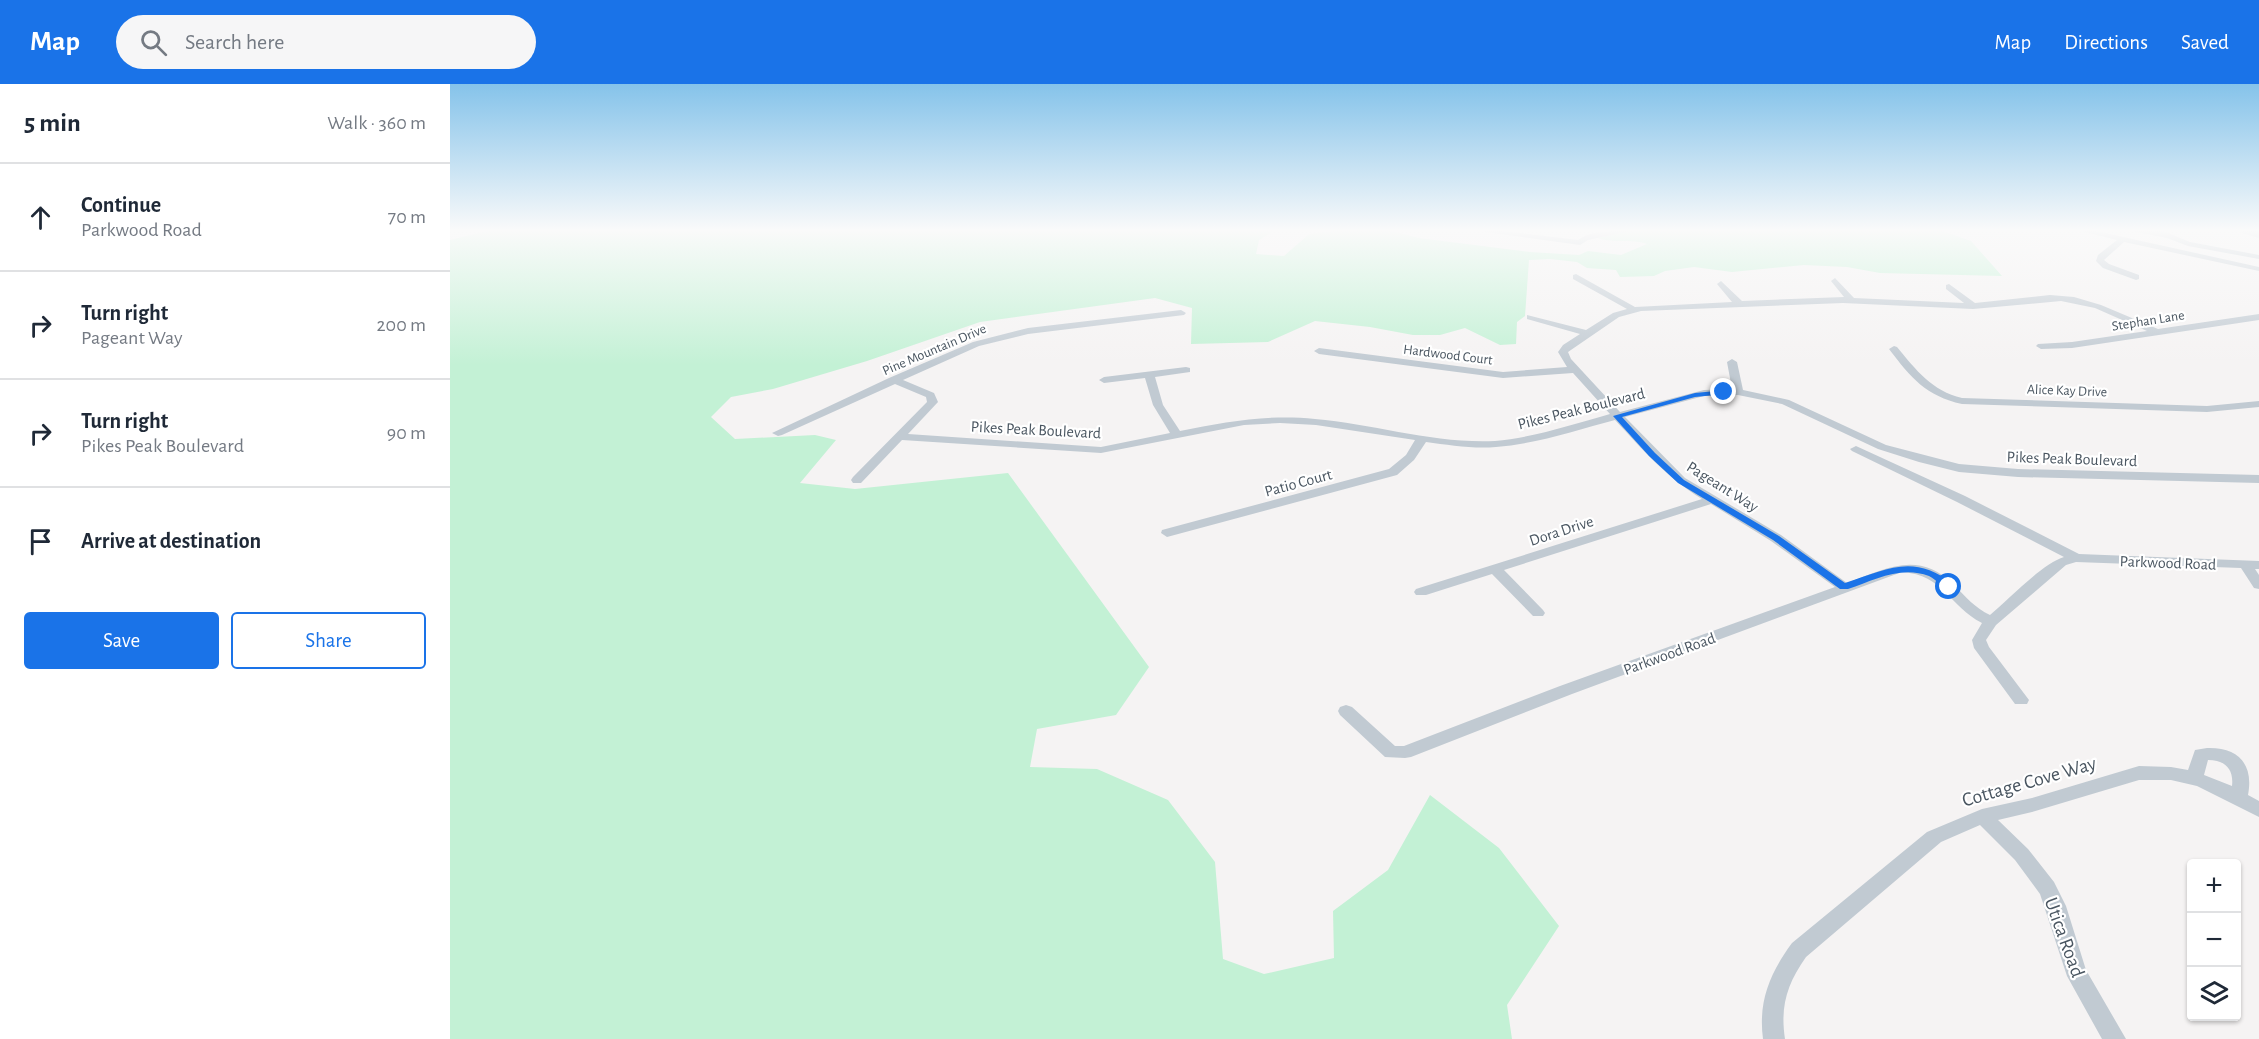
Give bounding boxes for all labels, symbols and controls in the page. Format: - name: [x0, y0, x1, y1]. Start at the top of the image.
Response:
- search box: [116, 15, 536, 69]
- icon: search: [137, 26, 170, 59]
- text: Map: [30, 28, 80, 56]
- text: Search here: [185, 31, 284, 53]
- text: Map: [1995, 32, 2031, 53]
- text: Directions: [2064, 32, 2148, 53]
- text: Saved: [2181, 32, 2229, 53]
- text: 5 min: [24, 110, 81, 136]
- text: Walk · 360 m: [327, 113, 426, 133]
- text: Continue: [81, 194, 161, 216]
- icon: ahead: [24, 201, 57, 234]
- text: 70 m: [388, 207, 426, 227]
- text: Parkwood Road: [81, 220, 202, 240]
- text: Turn right: [81, 302, 168, 324]
- street label: Stephan Lane: [2111, 308, 2186, 334]
- icon: right: [24, 309, 57, 342]
- text: 200 m: [376, 315, 426, 335]
- street label: Pine Mountain Drive: [880, 322, 988, 378]
- text: Pageant Way: [81, 328, 182, 348]
- street label: Hardwood Court: [1402, 343, 1494, 367]
- route end: [1710, 378, 1736, 404]
- street label: Alice Kay Drive: [2027, 383, 2107, 399]
- street label: Pikes Peak Boulevard: [1516, 385, 1646, 433]
- text: Turn right: [81, 410, 168, 432]
- icon: right: [24, 417, 57, 450]
- street label: Pikes Peak Boulevard: [970, 419, 1102, 441]
- text: 90 m: [387, 423, 426, 443]
- text: Pikes Peak Boulevard: [81, 436, 244, 456]
- street label: Pikes Peak Boulevard: [2006, 449, 2137, 469]
- street label: Pageant Way: [1683, 459, 1761, 516]
- street label: Patio Court: [1263, 466, 1334, 500]
- street label: Dora Drive: [1527, 513, 1595, 549]
- icon: arrive: [24, 525, 57, 558]
- text: Arrive at destination: [81, 530, 261, 552]
- street label: Parkwood Road: [2119, 553, 2217, 573]
- route start: [1935, 573, 1961, 599]
- button: Save: [24, 612, 219, 669]
- button: Share: [231, 612, 426, 669]
- street label: Parkwood Road: [1621, 630, 1717, 678]
- street label: Cottage Cove Way: [1960, 753, 2099, 811]
- map controls: [2187, 859, 2241, 1021]
- button: +: [2187, 859, 2241, 913]
- street label: Utica Road: [2040, 895, 2088, 980]
- button: −: [2187, 913, 2241, 967]
- button: layers: [2187, 967, 2241, 1021]

